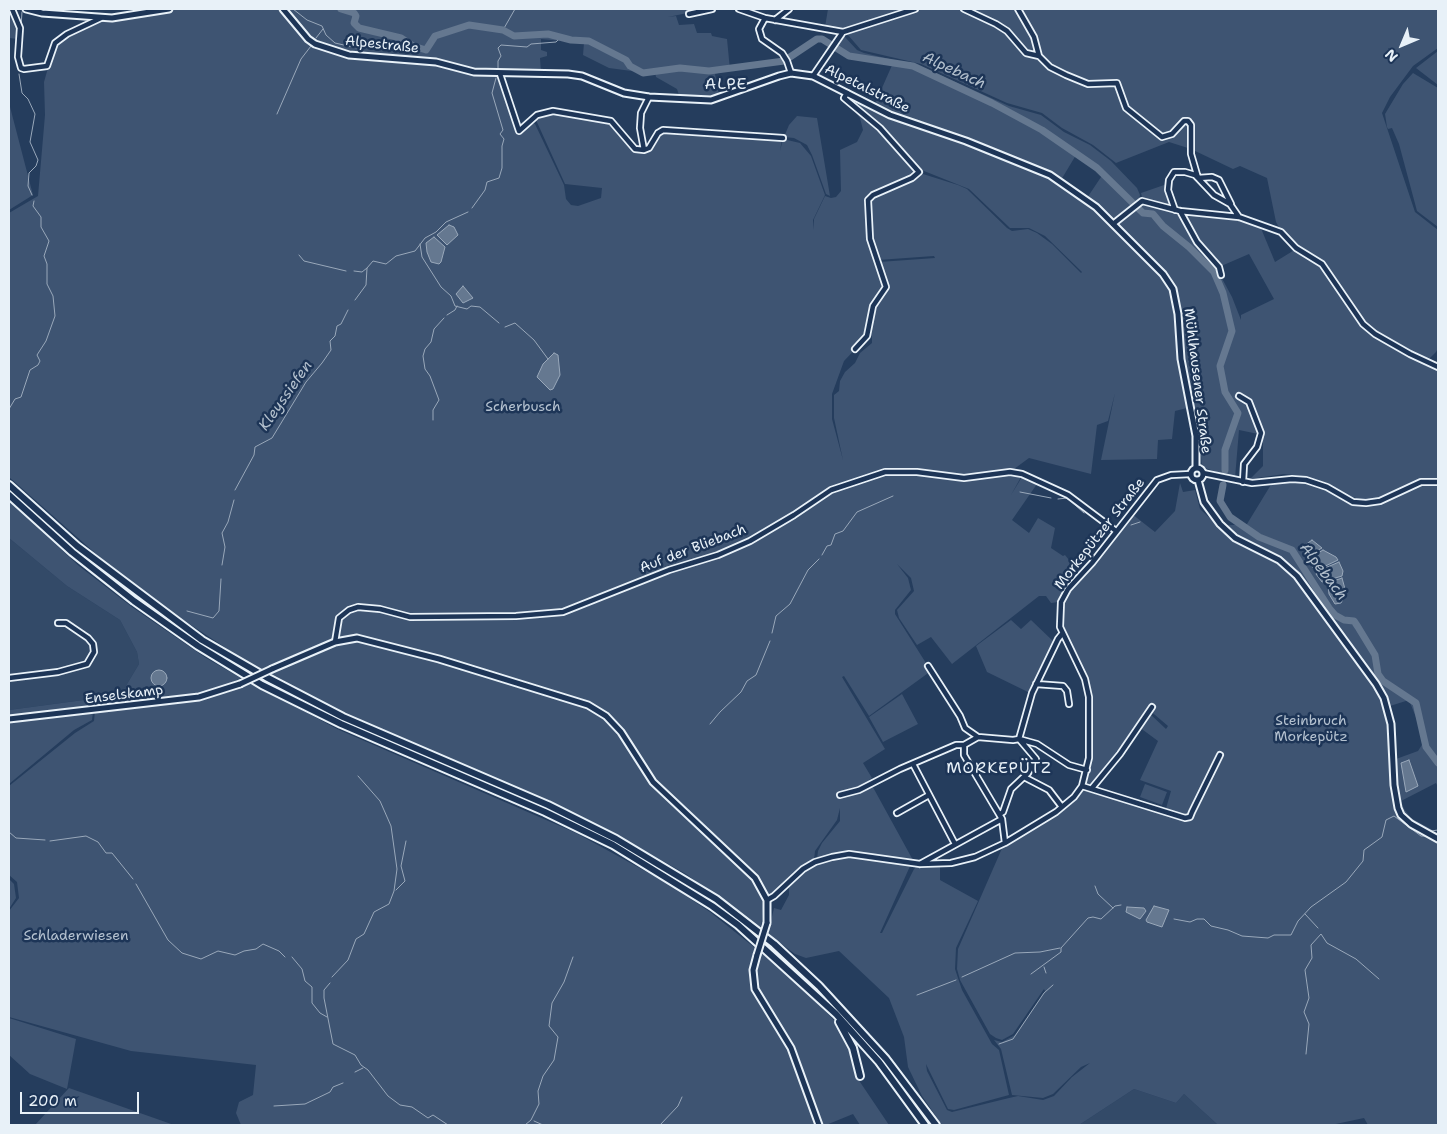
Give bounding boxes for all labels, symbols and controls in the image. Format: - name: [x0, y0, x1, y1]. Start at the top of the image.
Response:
- north arrow: [1377, 20, 1427, 70]
- street label: Alpestraße: [344, 33, 420, 57]
- text: N: [1381, 45, 1402, 66]
- water label: Alpebach: [920, 49, 988, 93]
- street label: Alpetalstraße: [822, 61, 912, 117]
- district label: ALPE: [704, 75, 748, 95]
- street label: Mühlhausener Straße: [1180, 307, 1214, 455]
- water label: Kleyssiefen: [255, 358, 317, 434]
- park label: Scherbusch: [485, 399, 561, 415]
- street label: Morkepützer Straße: [1051, 475, 1149, 593]
- street label: Auf der Bliebach: [637, 521, 749, 577]
- water label: Alpebach: [1296, 540, 1350, 604]
- street label: Enselskamp: [84, 682, 164, 708]
- park label: Steinbruch Morkepütz: [1274, 713, 1348, 746]
- district label: MORKEPÜTZ: [945, 759, 1053, 779]
- park label: Schladerwiesen: [23, 928, 129, 944]
- scale bar: [22, 1082, 141, 1114]
- text: 200 m: [28, 1091, 77, 1111]

